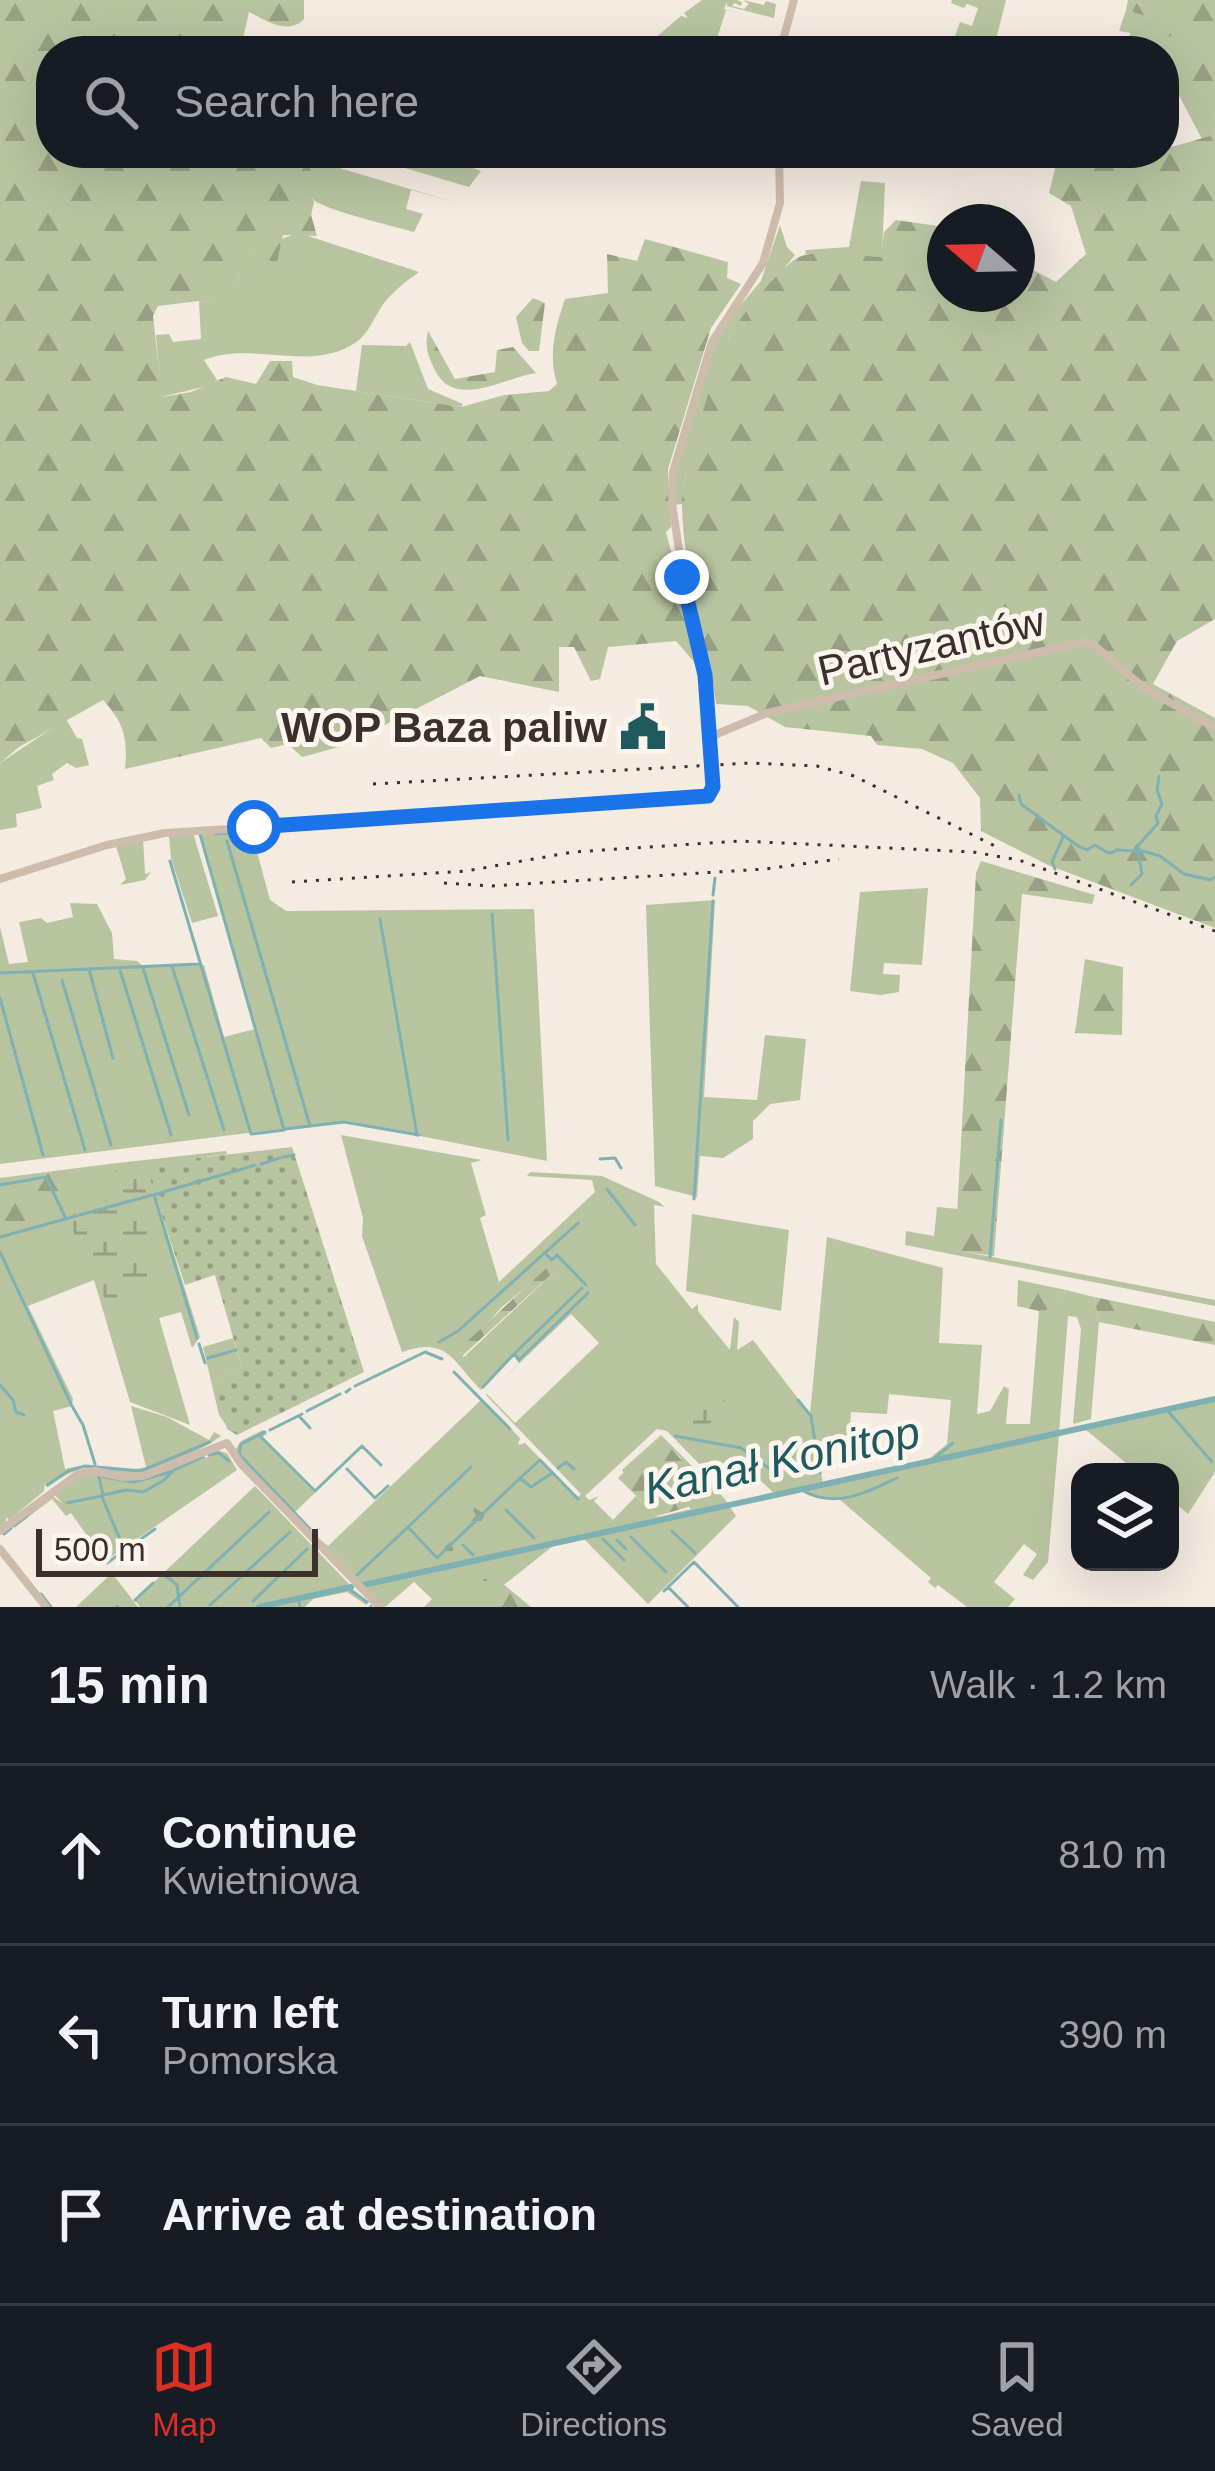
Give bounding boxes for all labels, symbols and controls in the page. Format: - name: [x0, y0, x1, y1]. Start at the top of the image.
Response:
- search box: [36, 36, 1179, 168]
- icon: search: [78, 69, 144, 135]
- text: Search here: [174, 76, 419, 127]
- north arrow: [927, 204, 1035, 312]
- route end: [655, 550, 709, 604]
- street label: Partyzantów: [813, 597, 1050, 695]
- public building icon: WOP Baza paliw: [618, 702, 668, 752]
- place label: WOP Baza paliw: [281, 704, 607, 751]
- route start: [227, 800, 281, 854]
- water label: Kanał Konitop: [640, 1406, 924, 1514]
- map controls: [1071, 1463, 1179, 1571]
- button: layers: [1071, 1463, 1179, 1571]
- scale bar: [36, 1523, 318, 1576]
- text: 500 m: [54, 1531, 146, 1568]
- text: 15 min: [48, 1657, 210, 1714]
- text: Walk · 1.2 km: [930, 1663, 1167, 1706]
- text: Continue: [162, 1807, 357, 1858]
- icon: ahead: [48, 1822, 114, 1888]
- text: 810 m: [1059, 1833, 1167, 1876]
- text: Kwietniowa: [162, 1859, 359, 1902]
- text: Turn left: [162, 1987, 339, 2038]
- icon: left: [48, 2002, 114, 2068]
- text: 390 m: [1059, 2013, 1167, 2056]
- text: Pomorska: [162, 2039, 338, 2082]
- icon: arrive: [48, 2182, 114, 2248]
- text: Arrive at destination: [162, 2189, 597, 2240]
- tab: Map: [151, 2334, 217, 2444]
- tab: Directions: [520, 2334, 667, 2444]
- tab: Saved: [970, 2334, 1064, 2444]

